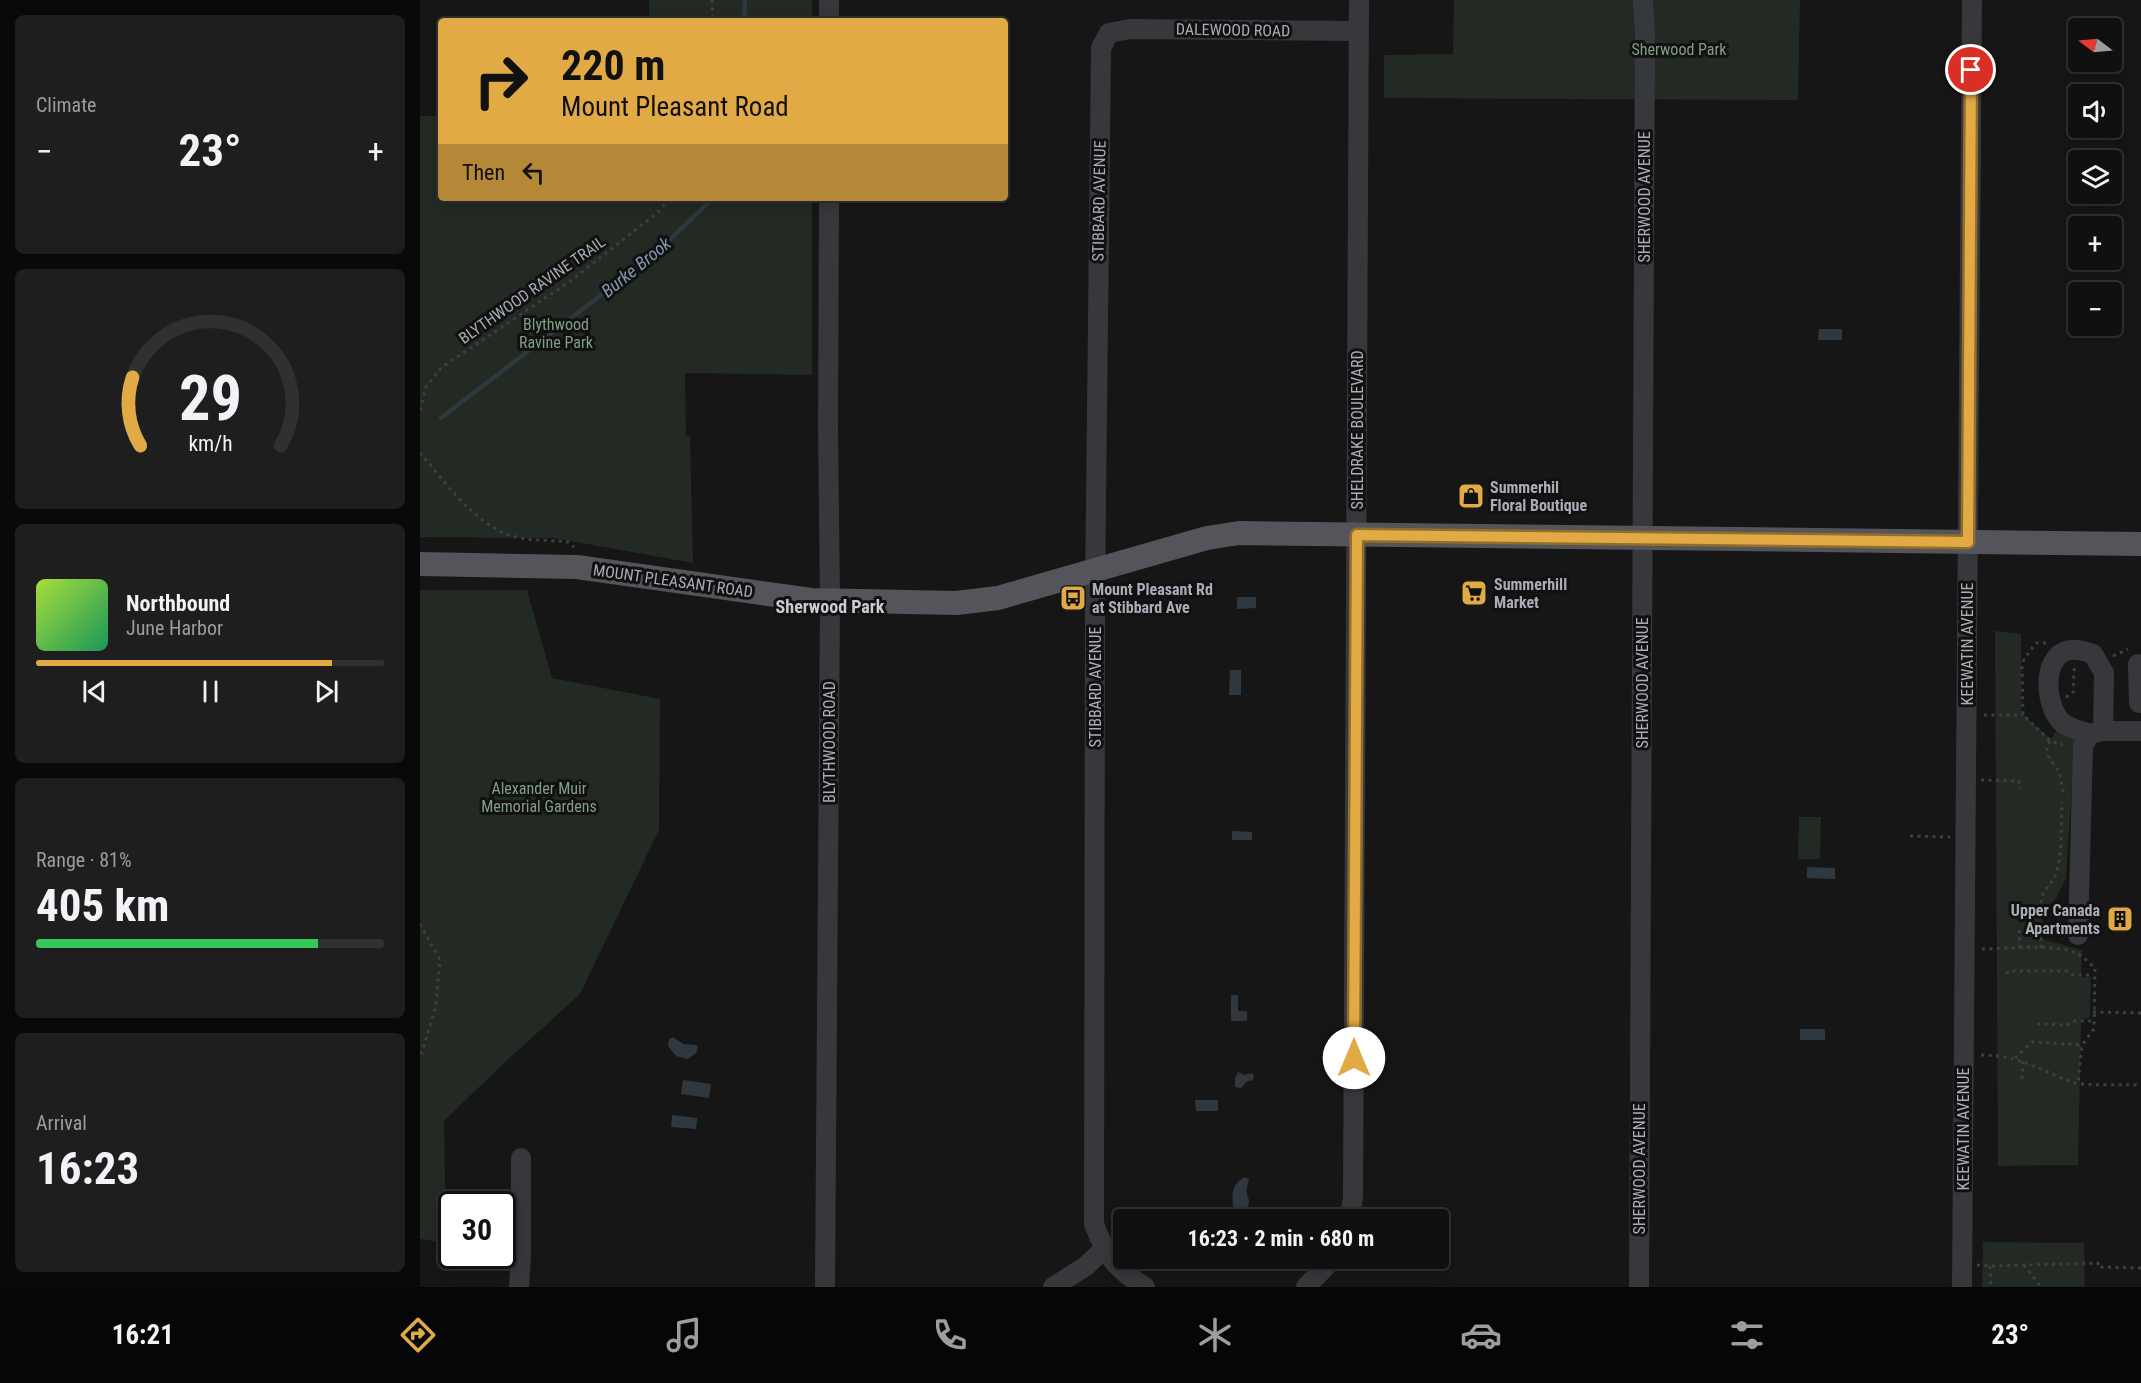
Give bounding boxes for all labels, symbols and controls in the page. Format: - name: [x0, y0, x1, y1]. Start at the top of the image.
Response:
- north arrow: [2068, 18, 2122, 72]
- map controls: [2068, 18, 2122, 336]
- street label: DALEWOOD ROAD: [1176, 20, 1290, 40]
- park label: Sherwood Park: [1631, 40, 1727, 59]
- text: 220 m: [561, 41, 666, 90]
- icon: right: [462, 42, 540, 120]
- pin: [1945, 44, 1996, 95]
- icon: arrive: [1954, 53, 1987, 86]
- button: sound: [2068, 84, 2122, 138]
- text: Mount Pleasant Road: [561, 91, 789, 123]
- text: Climate: [36, 93, 96, 117]
- text: 23°: [179, 124, 242, 177]
- street label: SHERWOOD AVENUE: [1635, 131, 1654, 263]
- text: −: [36, 132, 53, 171]
- text: +: [368, 132, 384, 171]
- street label: STIBBARD AVENUE: [1088, 140, 1110, 262]
- button: layers: [2068, 150, 2122, 204]
- icon: left: [517, 156, 550, 189]
- text: Then: [462, 160, 505, 185]
- button: +: [2068, 216, 2122, 270]
- street label: BLYTHWOOD RAVINE TRAIL: [455, 232, 609, 348]
- water label: Burke Brook: [597, 232, 676, 301]
- button: −: [2068, 282, 2122, 336]
- park label: Blythwood Ravine Park: [519, 315, 594, 352]
- street label: SHELDRAKE BOULEVARD: [1348, 350, 1367, 510]
- text: 29: [178, 362, 242, 435]
- text: km/h: [188, 432, 232, 457]
- place label: Summerhil Floral Boutique: [1490, 478, 1587, 515]
- shop icon: Summerhil Floral Boutique: [1456, 481, 1486, 511]
- street label: MOUNT PLEASANT ROAD: [592, 560, 754, 602]
- place label: Summerhill Market: [1494, 575, 1567, 612]
- supermarket icon: Summerhill Market: [1459, 578, 1489, 608]
- place label: Mount Pleasant Rd at Stibbard Ave: [1092, 580, 1213, 617]
- street label: KEEWATIN AVENUE: [1958, 582, 1977, 705]
- bus stop icon: Mount Pleasant Rd at Stibbard Ave: [1058, 583, 1088, 613]
- text: Northbound: [126, 591, 230, 616]
- district label: Sherwood Park: [776, 596, 885, 617]
- text: June Harbor: [126, 616, 223, 640]
- street label: SHERWOOD AVENUE: [1633, 617, 1652, 749]
- street label: STIBBARD AVENUE: [1086, 626, 1105, 747]
- icon: previous: [78, 675, 111, 708]
- icon: pause: [194, 675, 227, 708]
- icon: next: [310, 675, 343, 708]
- street label: BLYTHWOOD ROAD: [820, 681, 839, 803]
- park label: Alexander Muir Memorial Gardens: [481, 779, 597, 816]
- text: Range · 81%: [36, 848, 132, 872]
- text: 405 km: [36, 879, 169, 932]
- place label: Upper Canada Apartments: [2011, 901, 2100, 938]
- building icon: Upper Canada Apartments: [2105, 904, 2135, 934]
- position arrow: [1322, 1026, 1386, 1090]
- street label: KEEWATIN AVENUE: [1954, 1067, 1973, 1190]
- street label: SHERWOOD AVENUE: [1630, 1103, 1649, 1235]
- text: Arrival: [36, 1111, 87, 1135]
- text: 16:23: [36, 1142, 139, 1195]
- speed limit sign: 30: [438, 1191, 516, 1269]
- text: 16:23 · 2 min · 680 m: [1188, 1226, 1374, 1251]
- icon: directions: [397, 1314, 439, 1356]
- icon: music: [663, 1314, 705, 1356]
- icon: phone: [929, 1314, 971, 1356]
- icon: climate: [1194, 1314, 1236, 1356]
- icon: car: [1460, 1314, 1502, 1356]
- icon: filters: [1726, 1314, 1768, 1356]
- text: 16:21: [112, 1319, 174, 1351]
- text: 23°: [1991, 1319, 2029, 1351]

